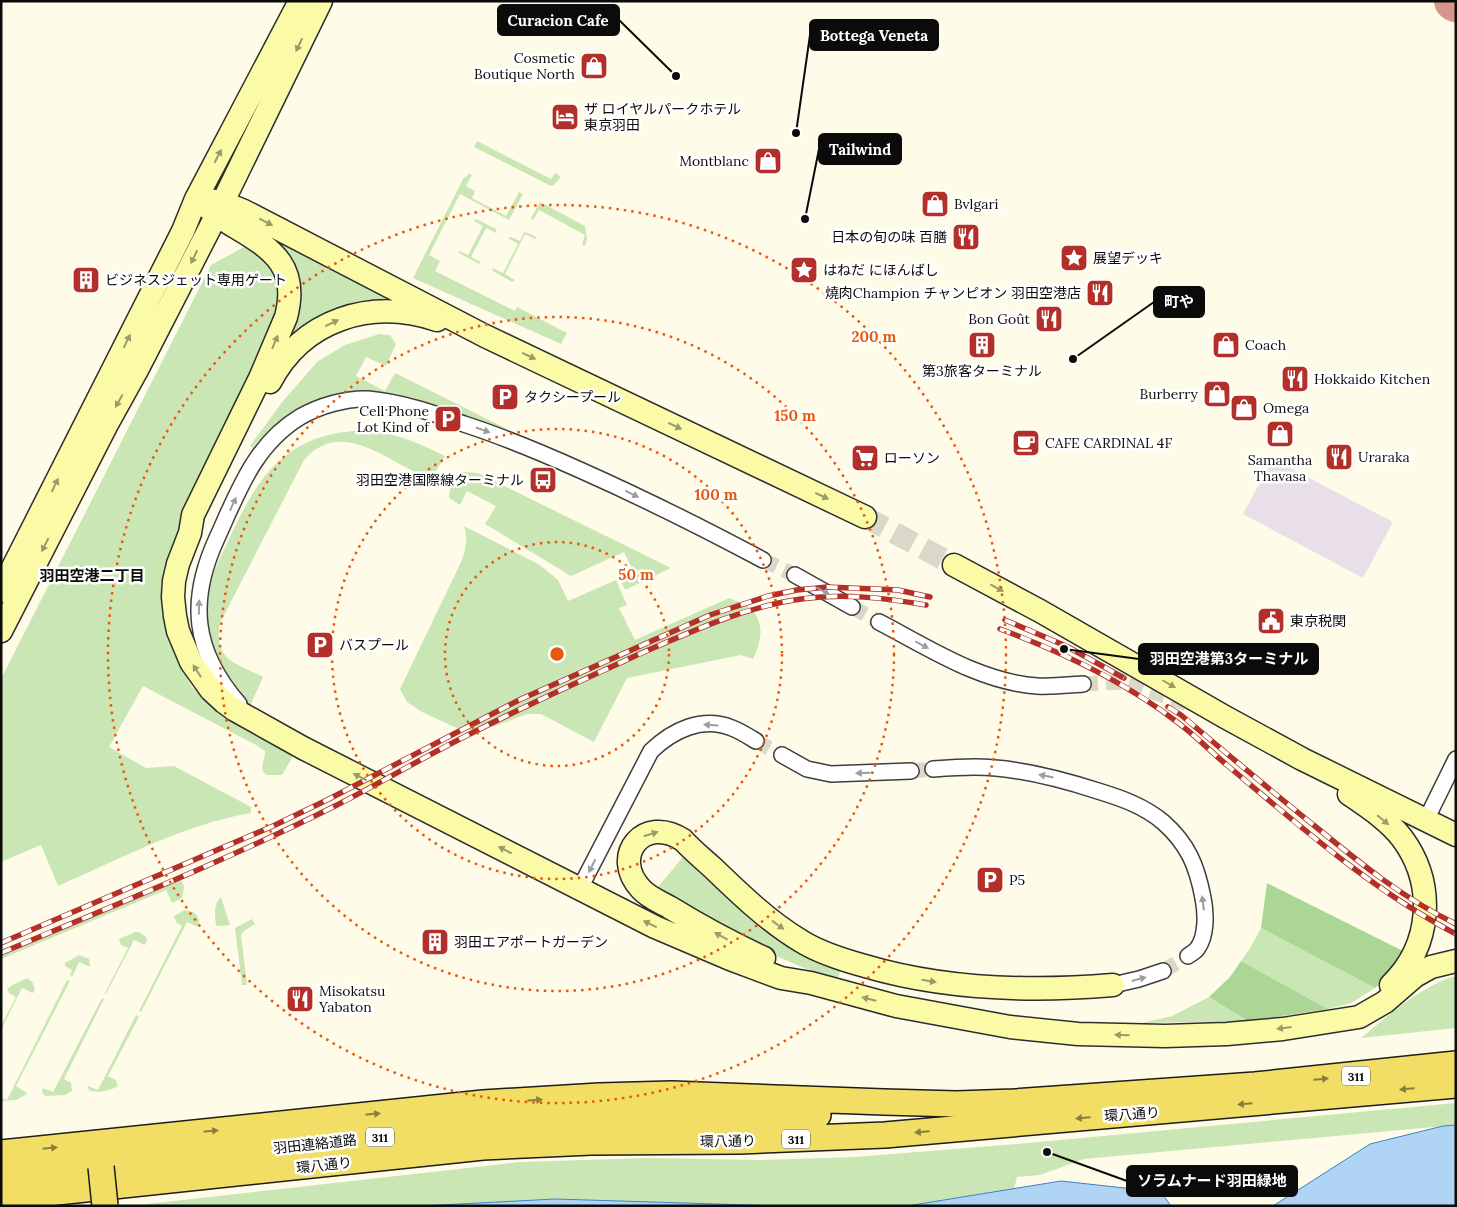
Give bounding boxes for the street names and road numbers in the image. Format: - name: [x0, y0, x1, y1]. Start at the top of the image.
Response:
- road number: 311: [1342, 1066, 1370, 1086]
- street label: 環八通り: [1103, 1103, 1161, 1125]
- road number: 311: [366, 1128, 394, 1146]
- road number: 311: [782, 1130, 810, 1148]
- street label: 羽田連絡道路: [272, 1131, 358, 1157]
- street label: 環八通り: [700, 1132, 756, 1150]
- street label: 環八通り: [295, 1153, 353, 1177]

